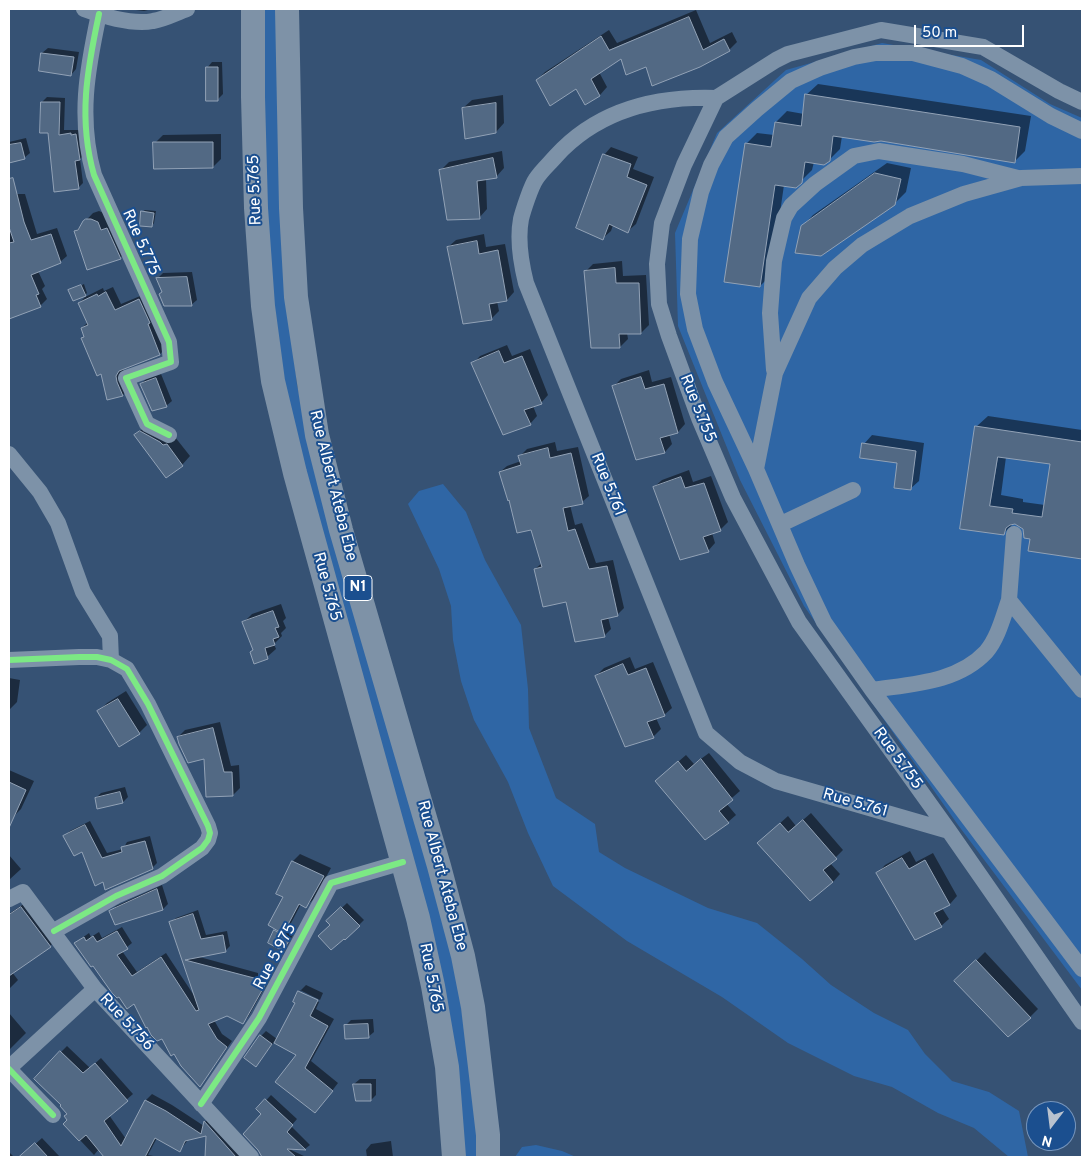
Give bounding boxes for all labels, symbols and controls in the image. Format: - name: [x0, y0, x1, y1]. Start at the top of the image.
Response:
- scale bar: [916, 15, 1026, 47]
- text: 50 m: [922, 24, 957, 43]
- street label: Rue 5.765: [245, 154, 267, 226]
- street label: Rue 5.775: [117, 207, 163, 279]
- street label: Rue 5.755: [675, 372, 719, 446]
- street label: Rue Albert Ateba Ebe: [304, 408, 360, 564]
- street label: Rue 5.761: [586, 450, 628, 520]
- street label: Rue 5.765: [308, 550, 344, 624]
- road number: N1: [344, 576, 372, 600]
- street label: Rue 5.755: [868, 724, 926, 794]
- street label: Rue 5.761: [820, 786, 890, 822]
- street label: Rue Albert Ateba Ebe: [412, 799, 470, 953]
- street label: Rue 5.975: [250, 920, 302, 994]
- street label: Rue 5.765: [414, 941, 446, 1015]
- street label: Rue 5.756: [95, 990, 157, 1056]
- north arrow: [1026, 1101, 1076, 1151]
- text: N: [1040, 1130, 1054, 1150]

